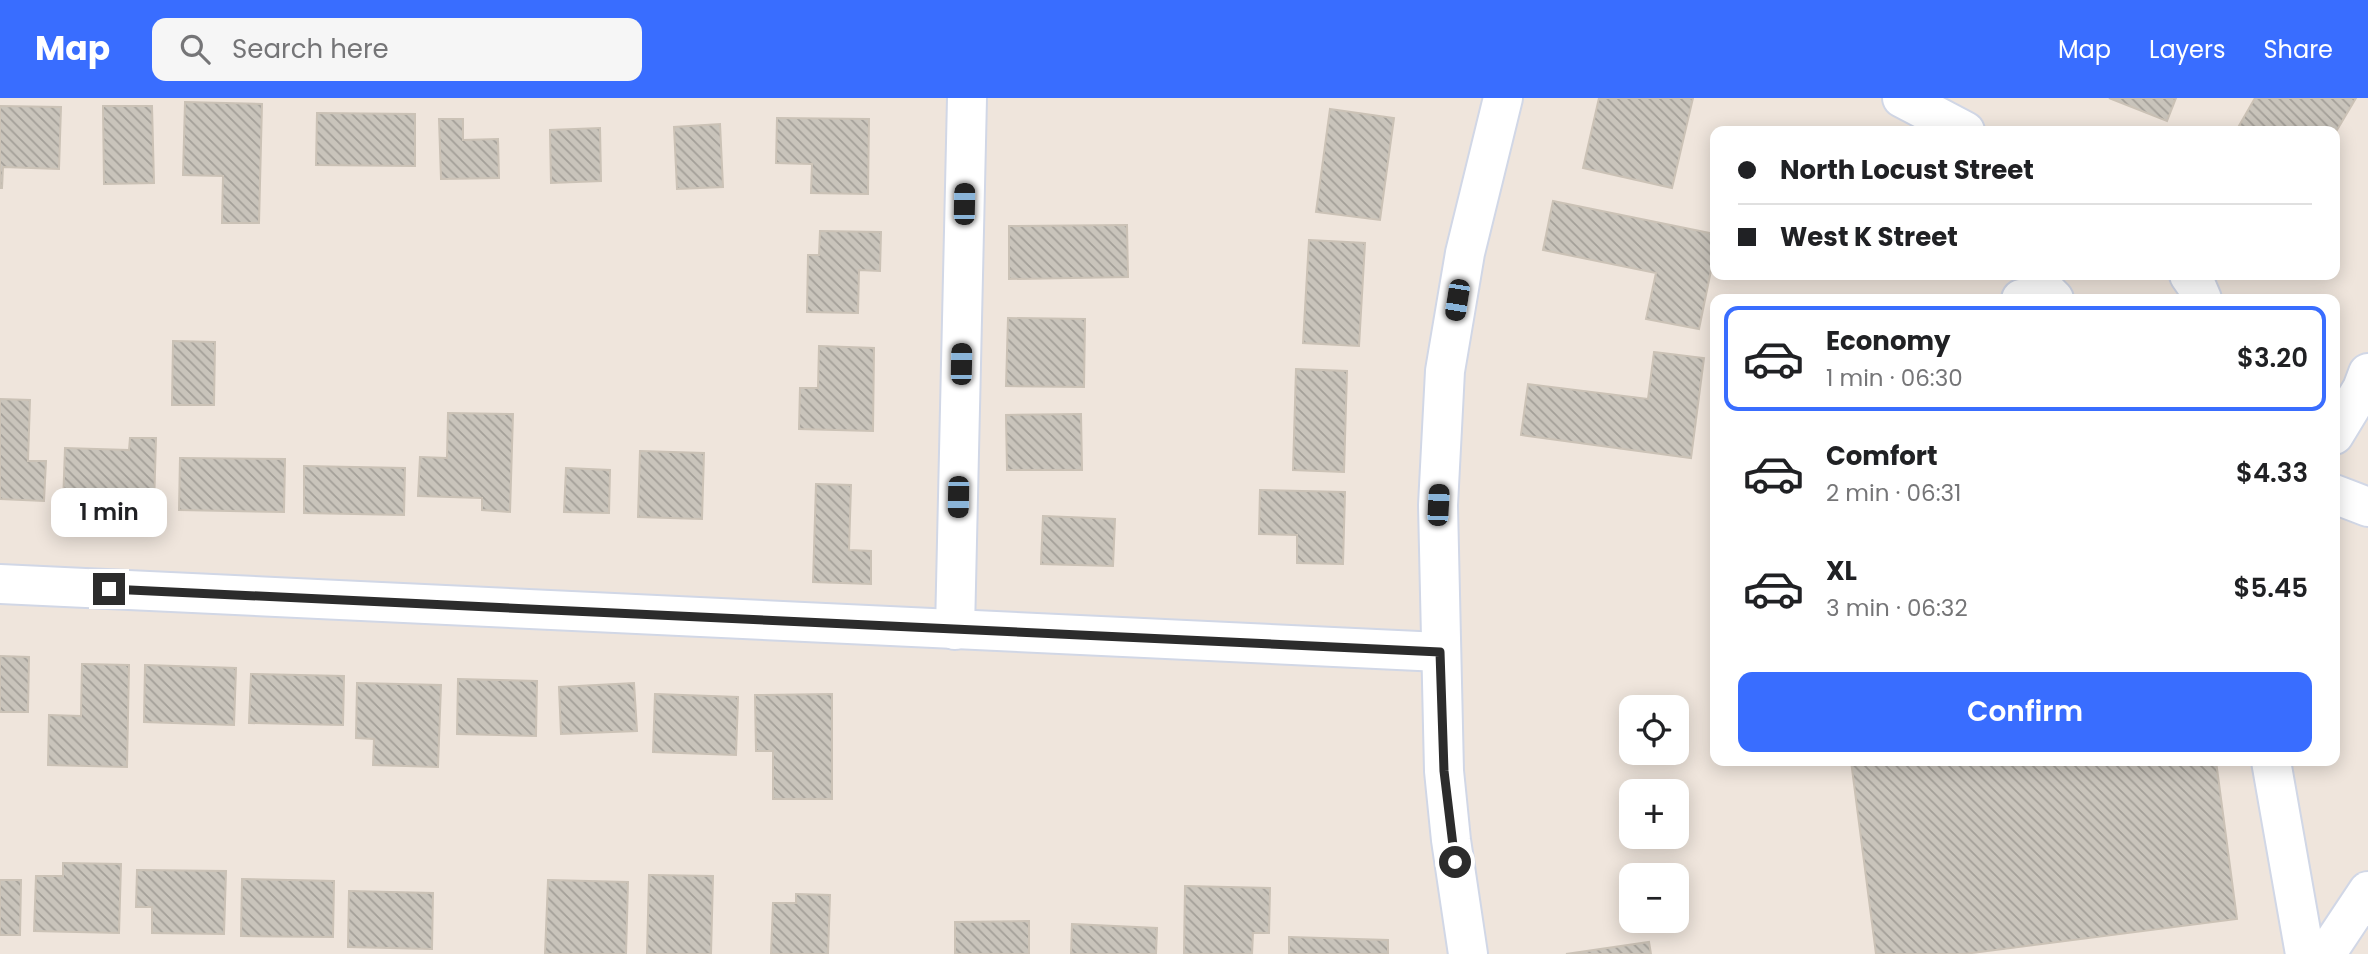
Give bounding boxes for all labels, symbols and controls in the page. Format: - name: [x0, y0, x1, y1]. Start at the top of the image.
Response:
- search box: [152, 18, 642, 81]
- text: Map: [35, 25, 110, 72]
- icon: search: [176, 30, 214, 68]
- text: Search here: [232, 31, 389, 67]
- text: Map: [2058, 33, 2111, 66]
- text: Layers: [2149, 33, 2225, 66]
- text: Share: [2263, 33, 2333, 66]
- text: North Locust Street: [1780, 152, 2034, 188]
- car: [954, 183, 975, 225]
- text: West K Street: [1780, 219, 1958, 255]
- car: [1444, 278, 1471, 322]
- text: Economy: [1826, 323, 1950, 359]
- icon: car: [1742, 327, 1805, 390]
- text: $3.20: [2237, 340, 2308, 376]
- car: [951, 343, 972, 385]
- text: 1 min · 06:30: [1826, 362, 1963, 394]
- text: Comfort: [1826, 438, 1938, 474]
- icon: car: [1742, 442, 1805, 505]
- text: $4.33: [2236, 455, 2308, 491]
- car: [948, 476, 969, 518]
- text: 2 min · 06:31: [1826, 477, 1961, 509]
- car: [1427, 483, 1450, 527]
- callout: 1 min: [51, 488, 167, 536]
- text: 1 min: [79, 496, 139, 528]
- text: XL: [1826, 553, 1857, 589]
- icon: car: [1742, 557, 1805, 620]
- text: $5.45: [2234, 570, 2308, 606]
- route end: [93, 573, 125, 605]
- text: 3 min · 06:32: [1826, 592, 1968, 624]
- button: Confirm: [1738, 672, 2312, 752]
- map controls: [1619, 695, 1689, 933]
- button: locate: [1619, 695, 1689, 765]
- button: +: [1619, 779, 1689, 849]
- route start: [1439, 846, 1471, 878]
- button: −: [1619, 863, 1689, 933]

